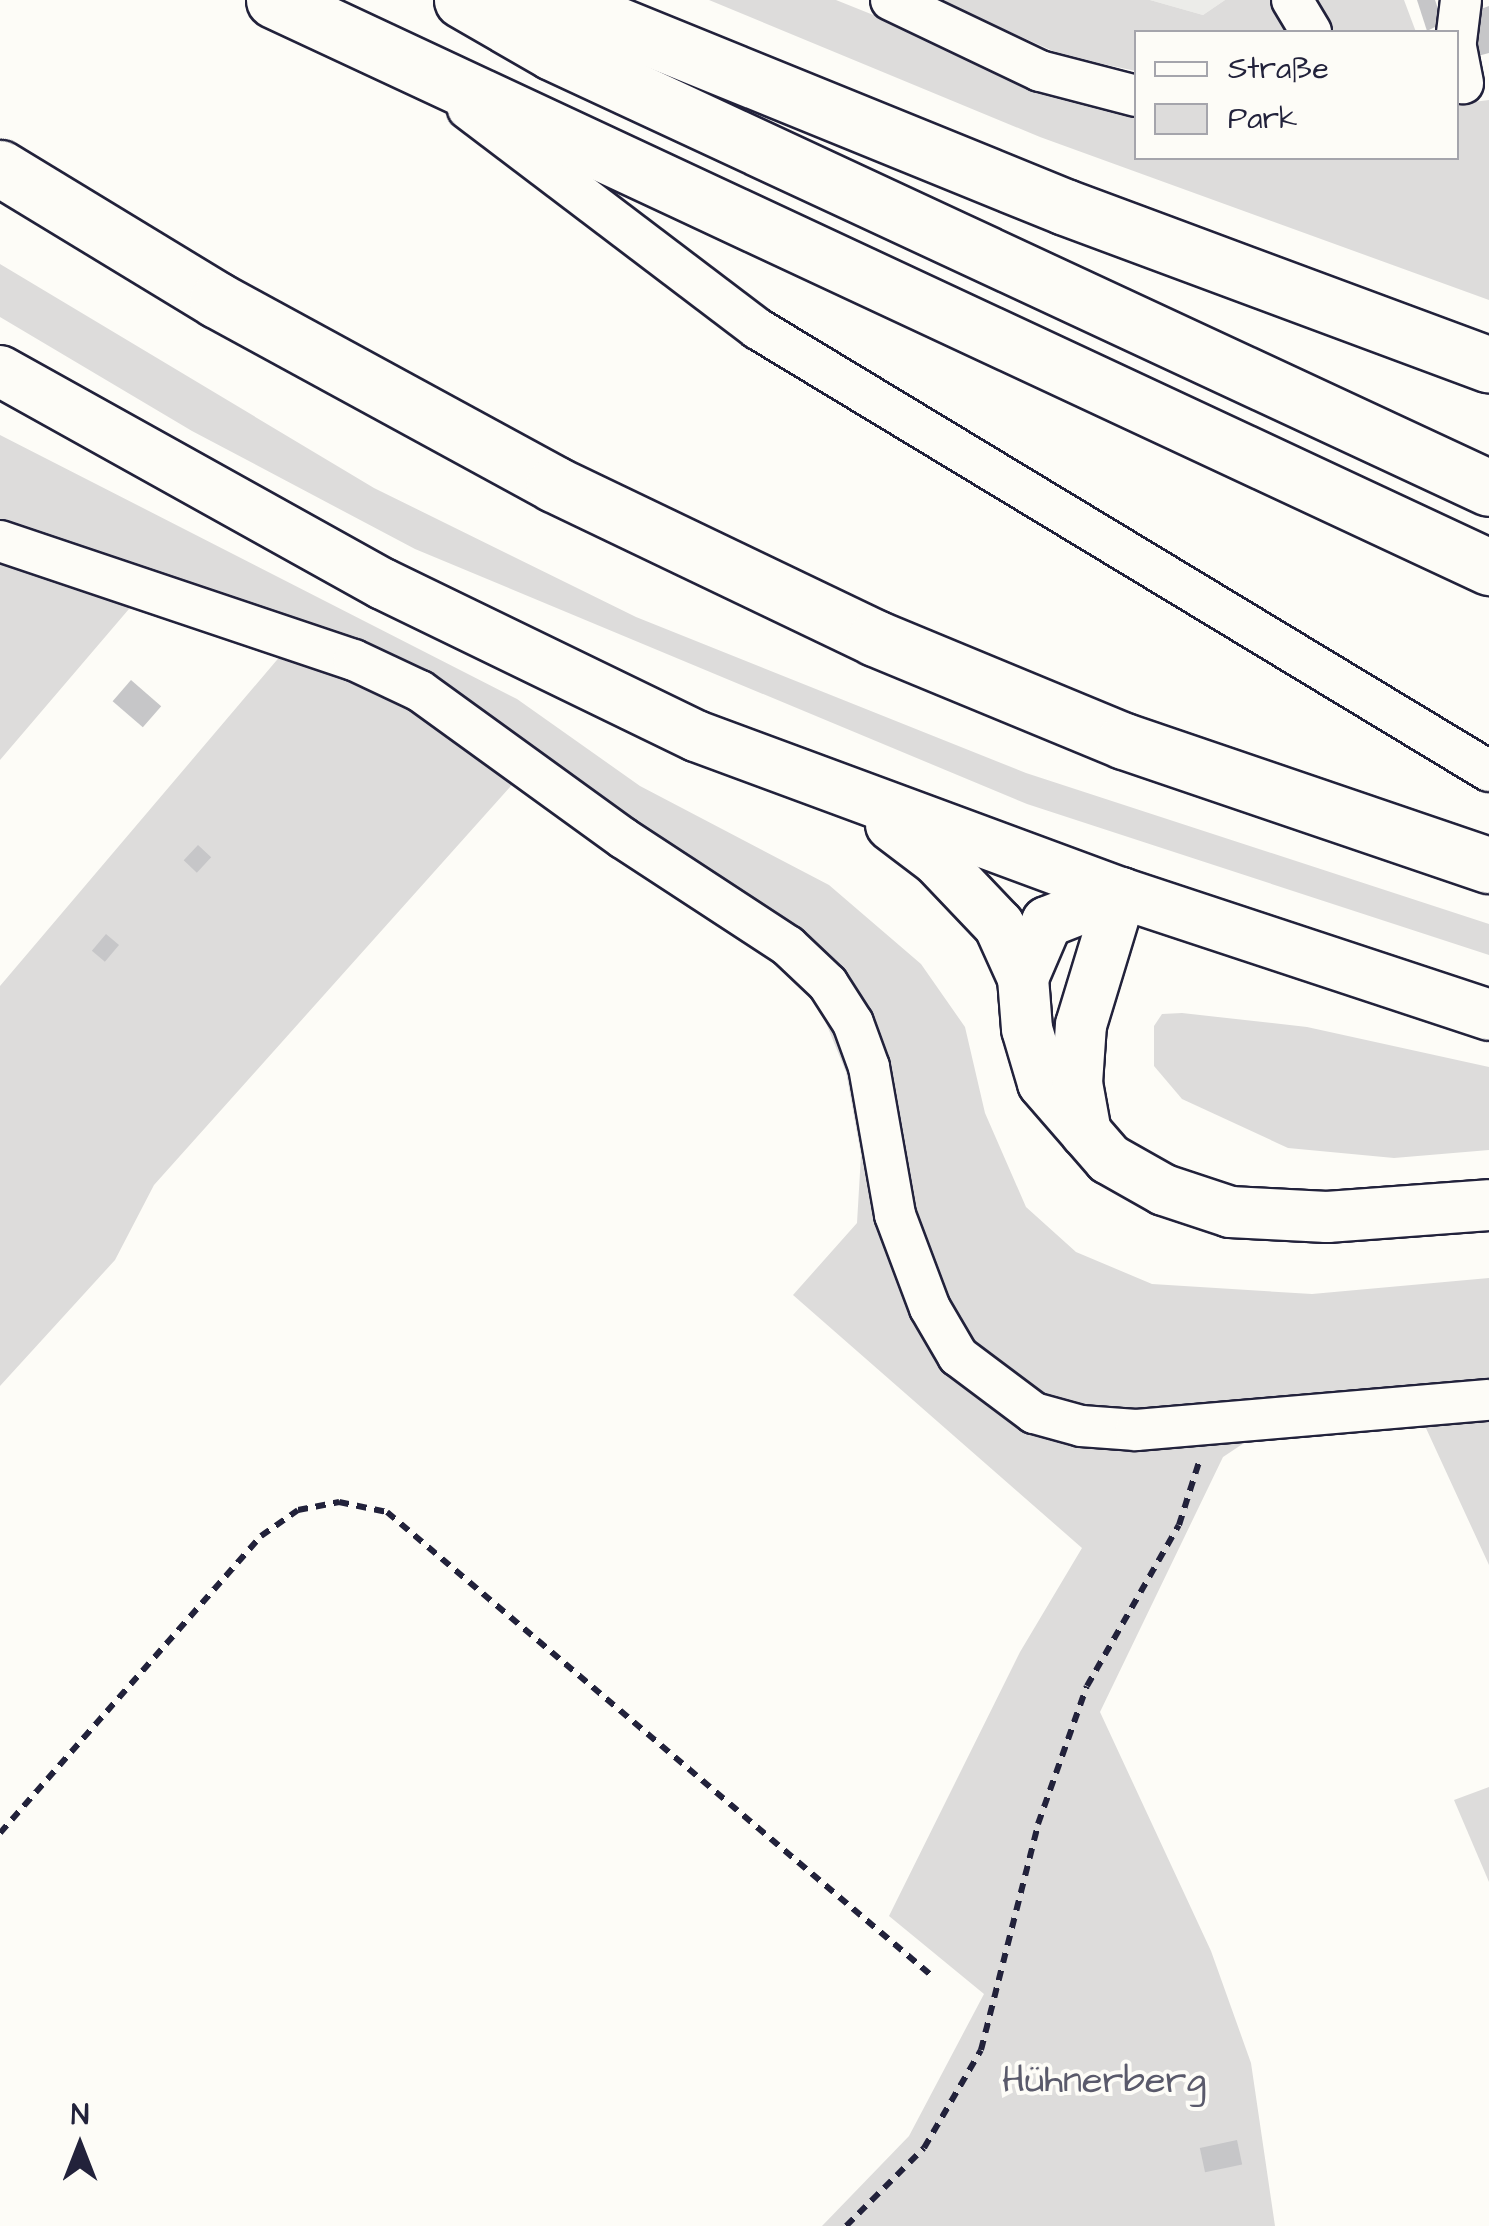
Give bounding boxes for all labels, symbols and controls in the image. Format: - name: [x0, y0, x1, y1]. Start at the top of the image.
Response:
- legend: [1134, 30, 1459, 160]
- text: Straße: [1228, 48, 1329, 90]
- text: Park: [1228, 98, 1297, 140]
- park label: Hühnerberg: [1002, 2059, 1206, 2105]
- north arrow: [30, 2096, 130, 2196]
- text: N: [71, 2096, 89, 2135]

